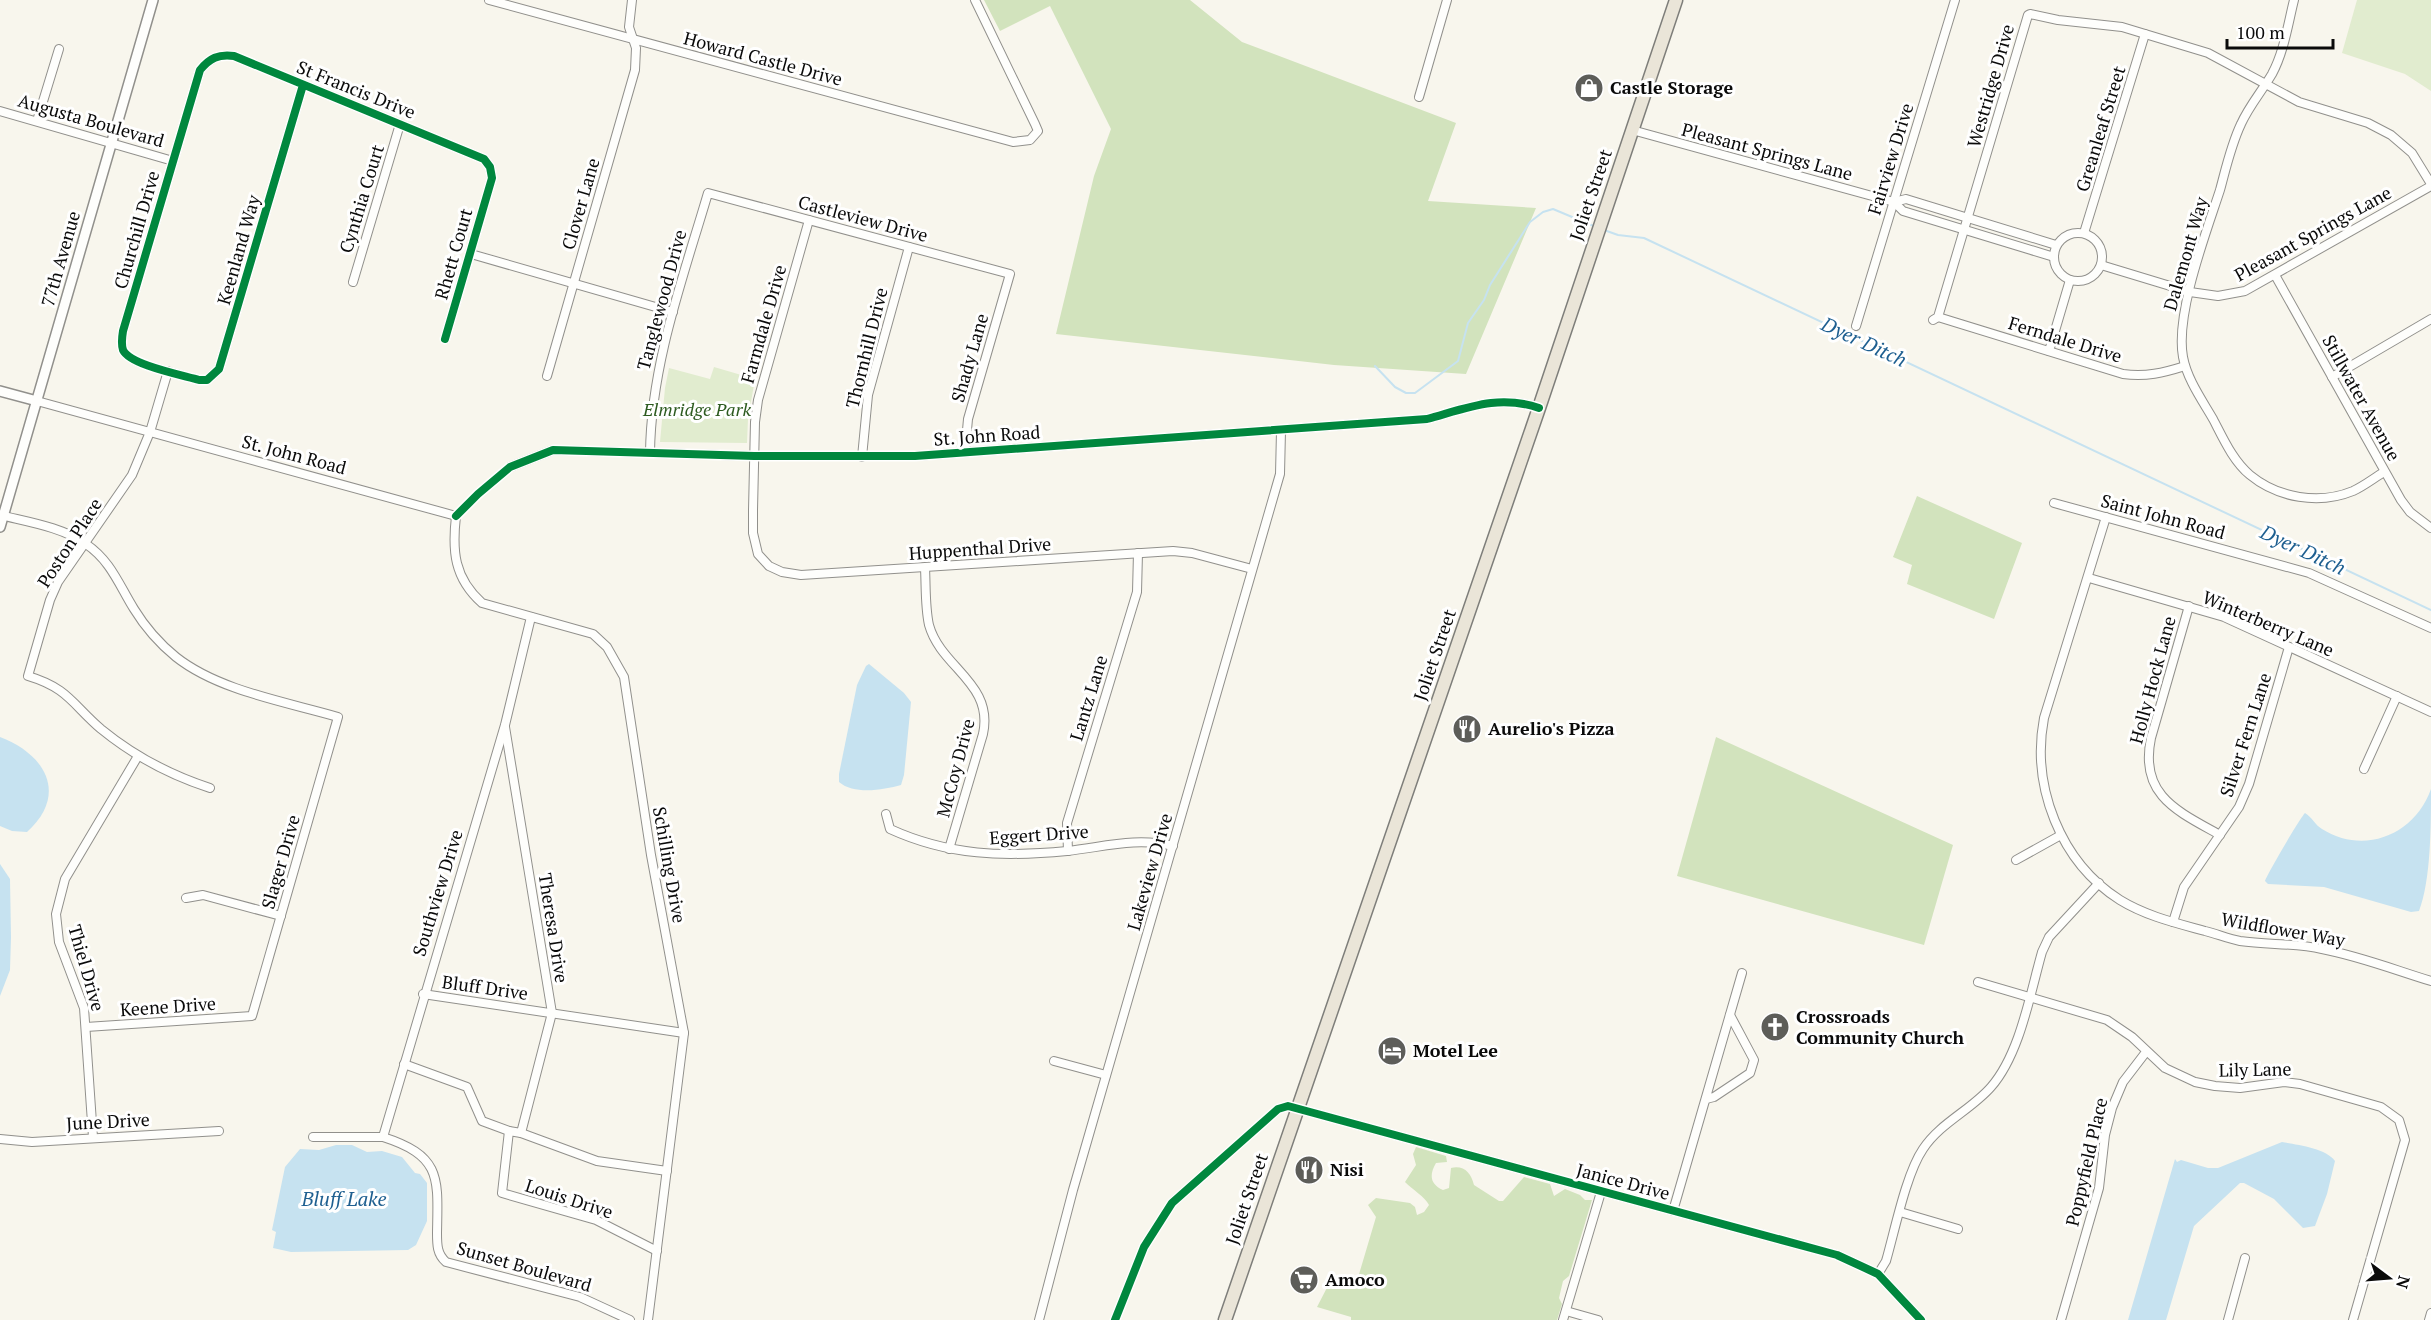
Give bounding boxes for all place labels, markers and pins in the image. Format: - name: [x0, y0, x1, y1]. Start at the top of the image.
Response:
- shop icon: Castle Storage: [1573, 72, 1605, 104]
- place label: Castle Storage: [1610, 75, 1733, 99]
- restaurant icon: Aurelio's Pizza: [1451, 713, 1483, 745]
- place label: Aurelio's Pizza: [1488, 716, 1615, 740]
- place label: Crossroads Community Church: [1796, 1004, 1964, 1049]
- church icon: Crossroads Community Church: [1759, 1011, 1791, 1043]
- hotel icon: Motel Lee: [1376, 1035, 1408, 1067]
- place label: Motel Lee: [1413, 1038, 1498, 1062]
- restaurant icon: Nisi: [1293, 1154, 1325, 1186]
- place label: Nisi: [1330, 1157, 1364, 1181]
- supermarket icon: Amoco: [1288, 1264, 1320, 1296]
- place label: Amoco: [1325, 1267, 1385, 1291]

